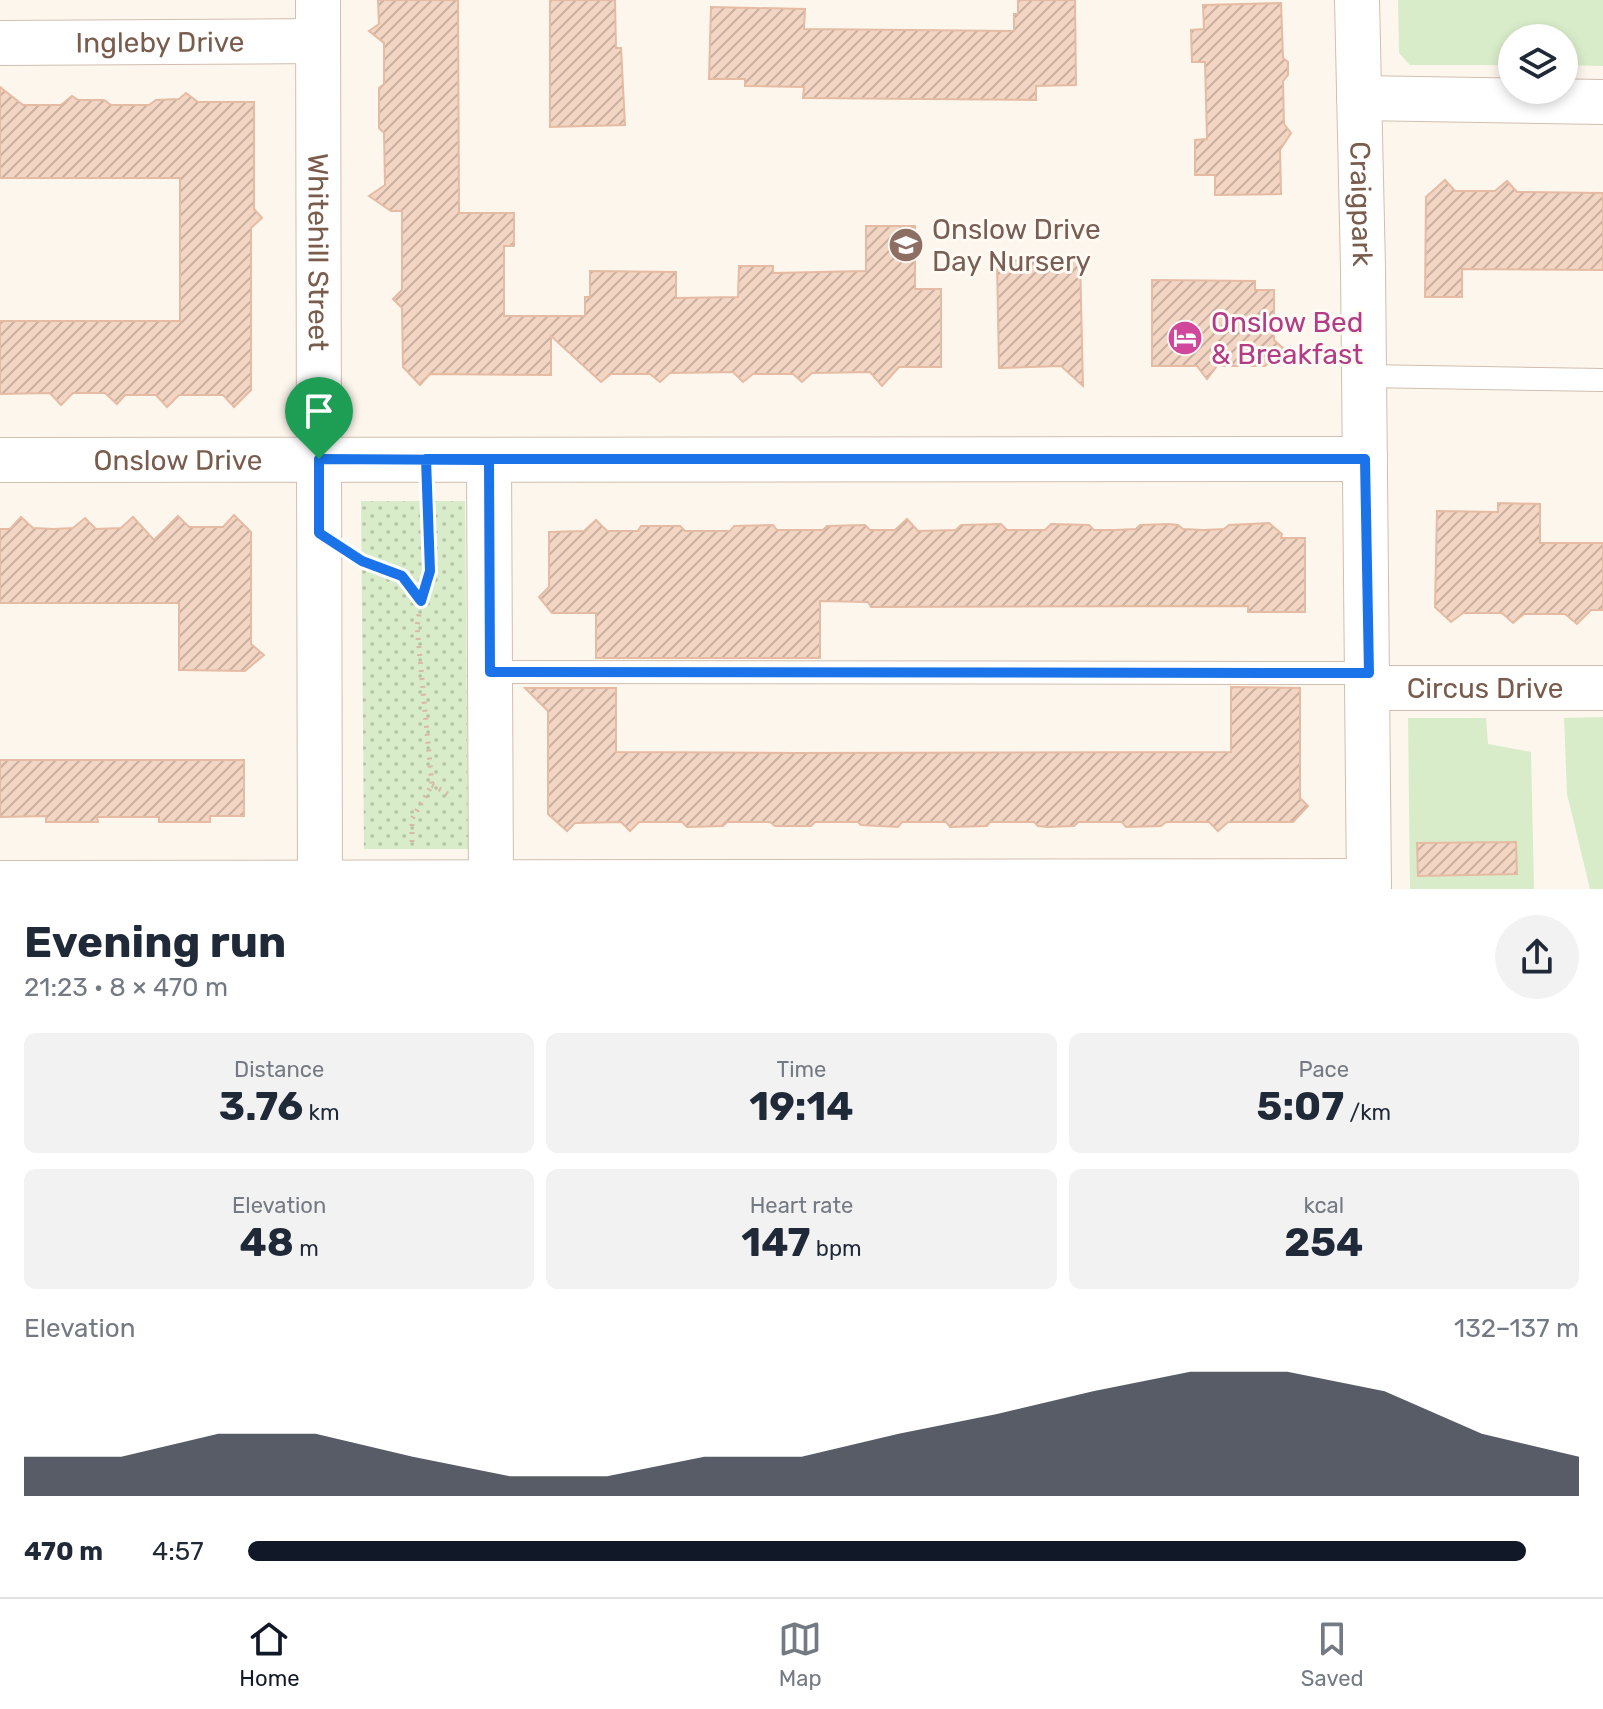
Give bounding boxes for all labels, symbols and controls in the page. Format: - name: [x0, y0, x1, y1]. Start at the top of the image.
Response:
- map controls: [1498, 24, 1578, 104]
- button: layers: [1498, 24, 1578, 104]
- street label: Ingleby Drive: [75, 25, 245, 59]
- street label: Craigpark: [1344, 141, 1379, 268]
- street label: Whitehill Street: [302, 153, 335, 351]
- place label: Onslow Drive Day Nursery: [932, 213, 1101, 278]
- school or university icon: Onslow Drive Day Nursery: [887, 226, 925, 264]
- place label: Onslow Bed & Breakfast: [1211, 306, 1363, 371]
- hotel icon: Onslow Bed & Breakfast: [1166, 319, 1204, 357]
- pin: [285, 377, 353, 459]
- icon: arrive: [297, 389, 341, 433]
- street label: Onslow Drive: [94, 443, 262, 476]
- street label: Circus Drive: [1407, 672, 1563, 705]
- button: share: [1495, 915, 1579, 999]
- text: Evening run: [24, 916, 286, 968]
- text: 21:23 · 8 × 470 m: [24, 972, 228, 1003]
- text: Distance: [234, 1056, 324, 1083]
- text: Time: [777, 1056, 826, 1083]
- text: Pace: [1299, 1056, 1349, 1083]
- text: 3.76: [219, 1083, 303, 1130]
- text: 19:14: [749, 1083, 854, 1130]
- text: 5:07: [1257, 1083, 1344, 1130]
- text: km: [303, 1099, 340, 1126]
- text: /km: [1344, 1099, 1391, 1126]
- text: Elevation: [232, 1192, 326, 1219]
- text: Heart rate: [750, 1192, 853, 1219]
- text: kcal: [1304, 1192, 1344, 1219]
- text: 48: [239, 1219, 294, 1266]
- text: 147: [741, 1219, 810, 1266]
- text: 254: [1284, 1219, 1363, 1266]
- text: m: [294, 1235, 319, 1262]
- text: bpm: [810, 1235, 862, 1262]
- text: Elevation: [24, 1313, 135, 1344]
- text: 132–137 m: [1454, 1313, 1579, 1344]
- text: 470 m: [24, 1536, 103, 1567]
- text: 4:57: [152, 1536, 204, 1567]
- tab: Home: [239, 1617, 300, 1692]
- tab: Map: [778, 1617, 822, 1692]
- tab: Saved: [1301, 1617, 1364, 1692]

